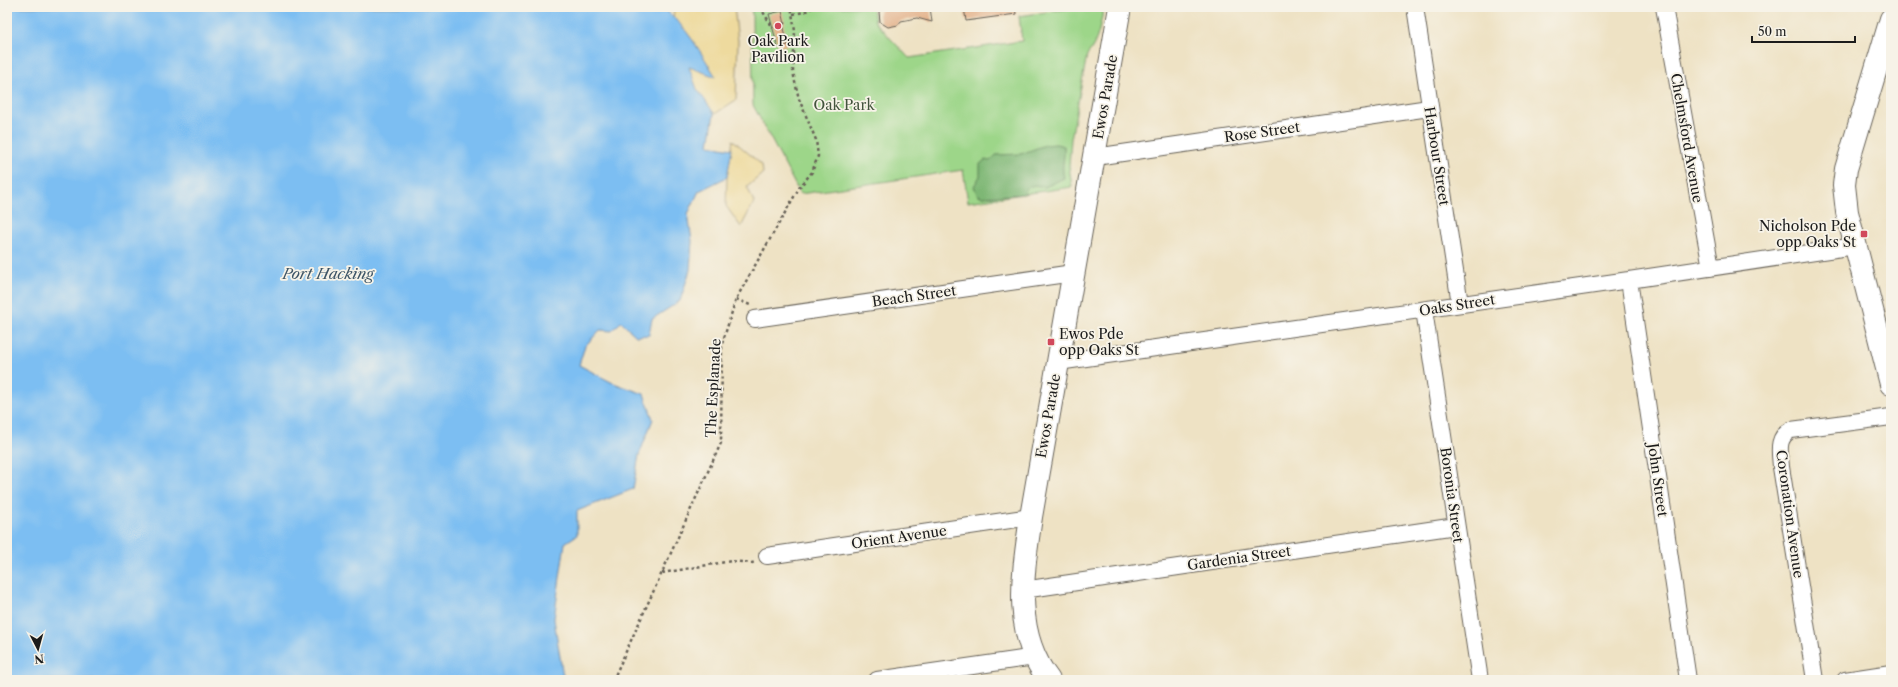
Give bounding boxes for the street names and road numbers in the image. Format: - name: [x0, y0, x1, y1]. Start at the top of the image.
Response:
- street label: Ewos Parade: [1089, 53, 1121, 141]
- street label: Chelmsford Avenue: [1667, 72, 1707, 204]
- street label: Harbour Street: [1420, 105, 1454, 207]
- street label: Rose Street: [1223, 118, 1301, 146]
- street label: Beach Street: [871, 281, 957, 311]
- street label: Oaks Street: [1418, 290, 1496, 320]
- street label: The Esplanade: [701, 338, 725, 438]
- street label: Ewos Parade: [1032, 372, 1064, 460]
- street label: John Street: [1644, 440, 1672, 518]
- street label: Boronia Street: [1436, 446, 1468, 544]
- street label: Coronation Avenue: [1772, 449, 1808, 579]
- street label: Orient Avenue: [850, 521, 948, 553]
- street label: Gardenia Street: [1186, 542, 1292, 574]

